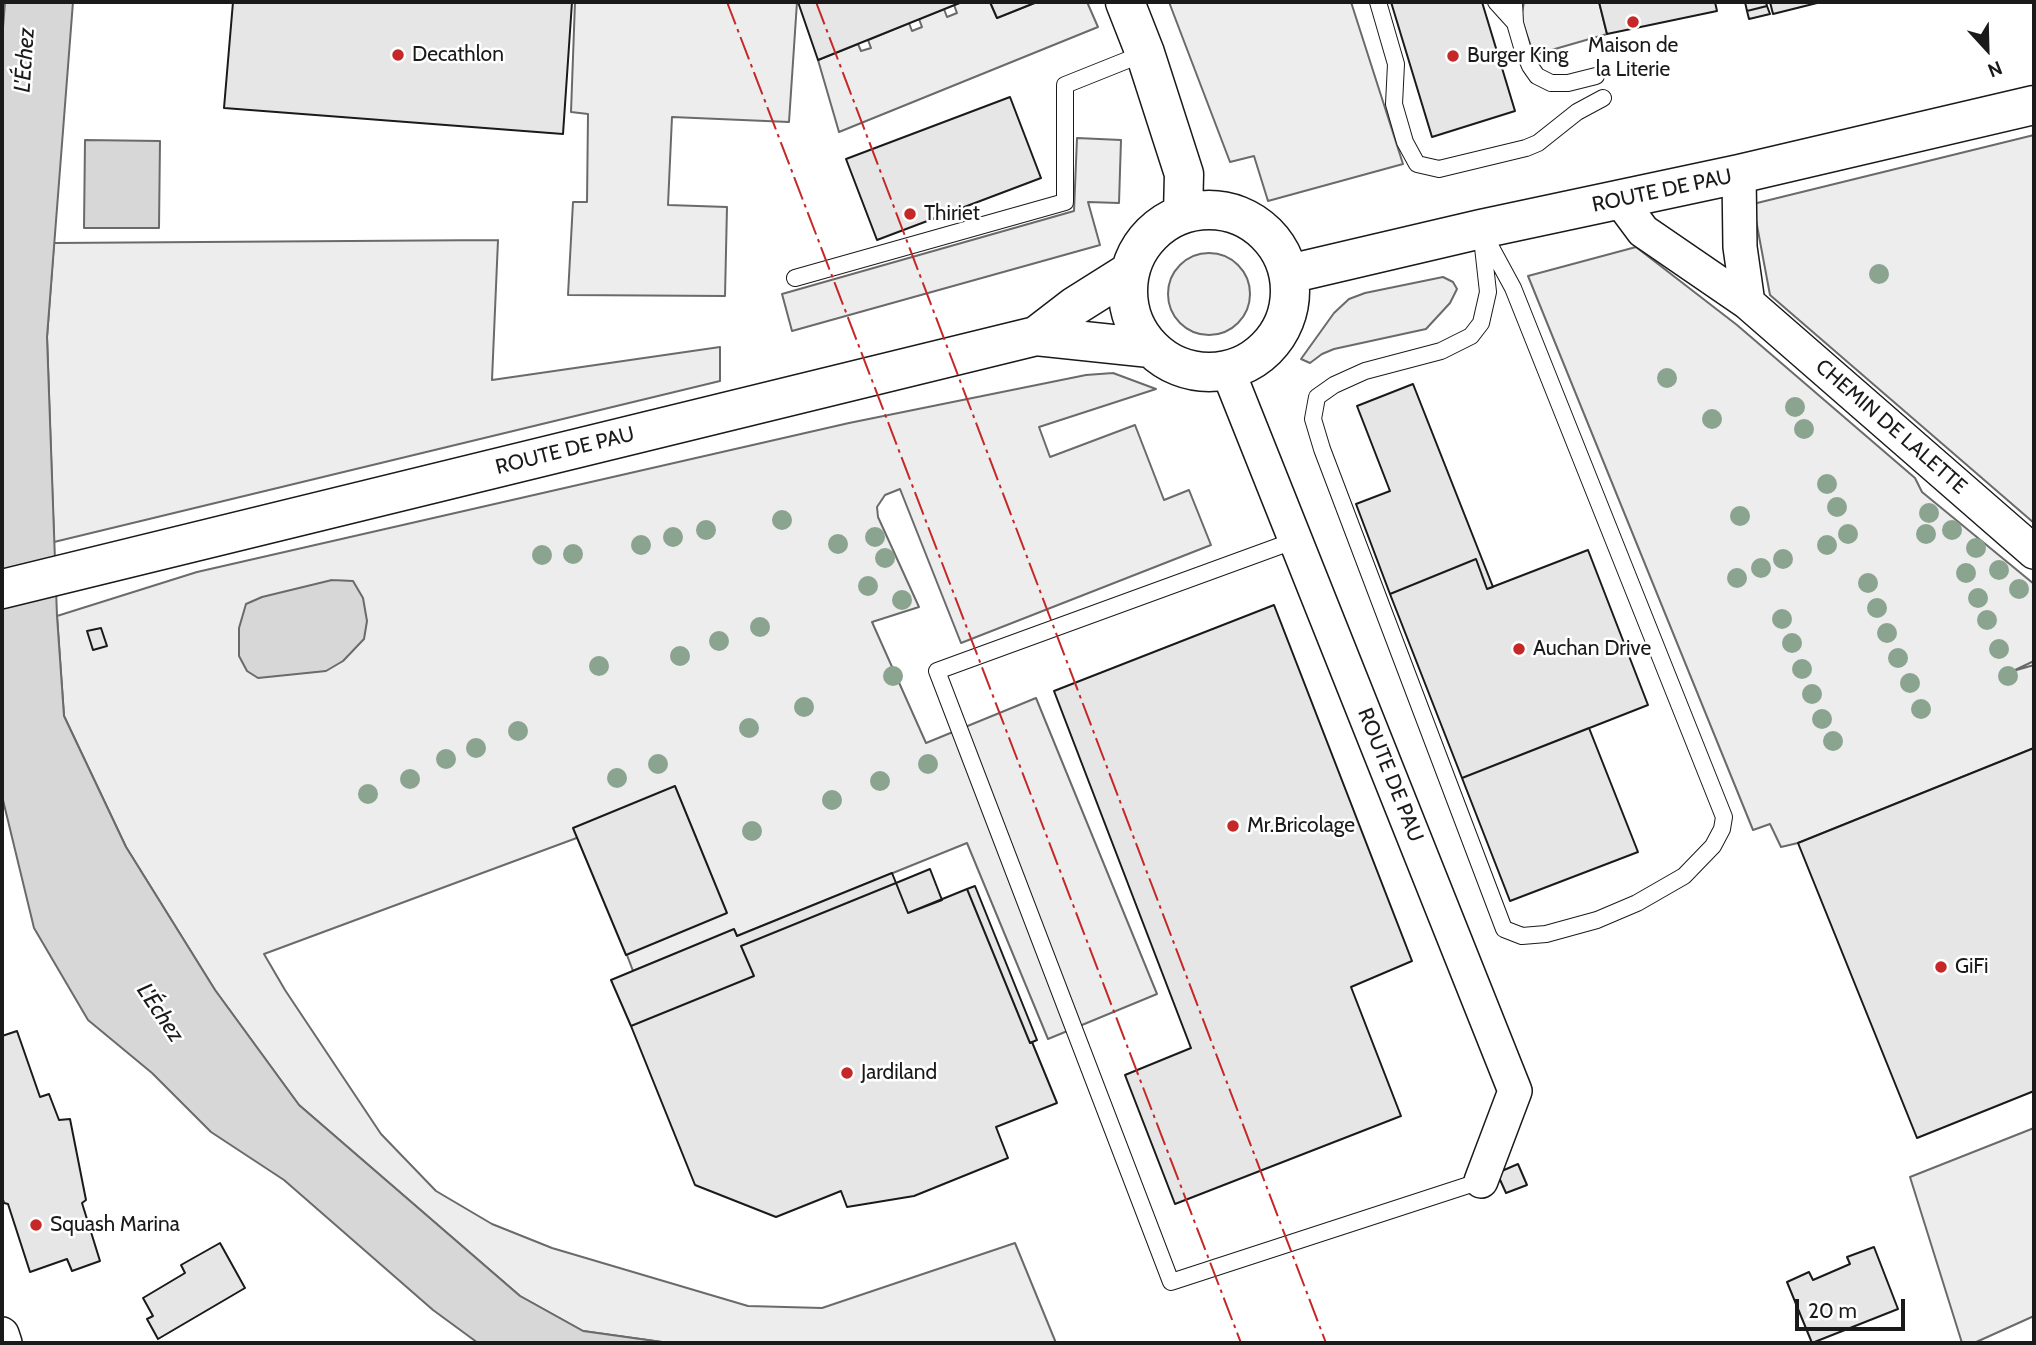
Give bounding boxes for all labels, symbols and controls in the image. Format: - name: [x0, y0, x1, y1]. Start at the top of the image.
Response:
- marker: Maison de la Literie: [1625, 14, 1641, 30]
- north arrow: [1952, 14, 2022, 84]
- water label: L'Échez: [9, 27, 41, 93]
- place label: Maison de la Literie: [1588, 33, 1678, 83]
- place label: Decathlon: [412, 42, 504, 68]
- place label: Burger King: [1467, 43, 1569, 69]
- marker: Decathlon: [390, 47, 406, 63]
- marker: Burger King: [1445, 48, 1461, 64]
- text: N: [1985, 56, 2006, 82]
- street label: ROUTE DE PAU: [1590, 164, 1734, 218]
- place label: Thiriet: [924, 201, 980, 227]
- marker: Thiriet: [902, 206, 918, 222]
- street label: CHEMIN DE LALETTE: [1810, 354, 1972, 500]
- street label: ROUTE DE PAU: [493, 422, 637, 480]
- place label: Auchan Drive: [1533, 636, 1651, 662]
- marker: Auchan Drive: [1511, 641, 1527, 657]
- street label: ROUTE DE PAU: [1352, 704, 1428, 846]
- place label: Mr.Bricolage: [1247, 813, 1355, 839]
- marker: Mr.Bricolage: [1225, 818, 1241, 834]
- place label: GiFi: [1955, 954, 1988, 980]
- marker: GiFi: [1933, 959, 1949, 975]
- water label: L'Échez: [130, 978, 190, 1048]
- place label: Jardiland: [861, 1060, 937, 1086]
- marker: Jardiland: [839, 1065, 855, 1081]
- place label: Squash Marina: [50, 1212, 180, 1238]
- marker: Squash Marina: [28, 1217, 44, 1233]
- scale bar: [1798, 1286, 1908, 1330]
- text: 20 m: [1808, 1298, 1857, 1323]

